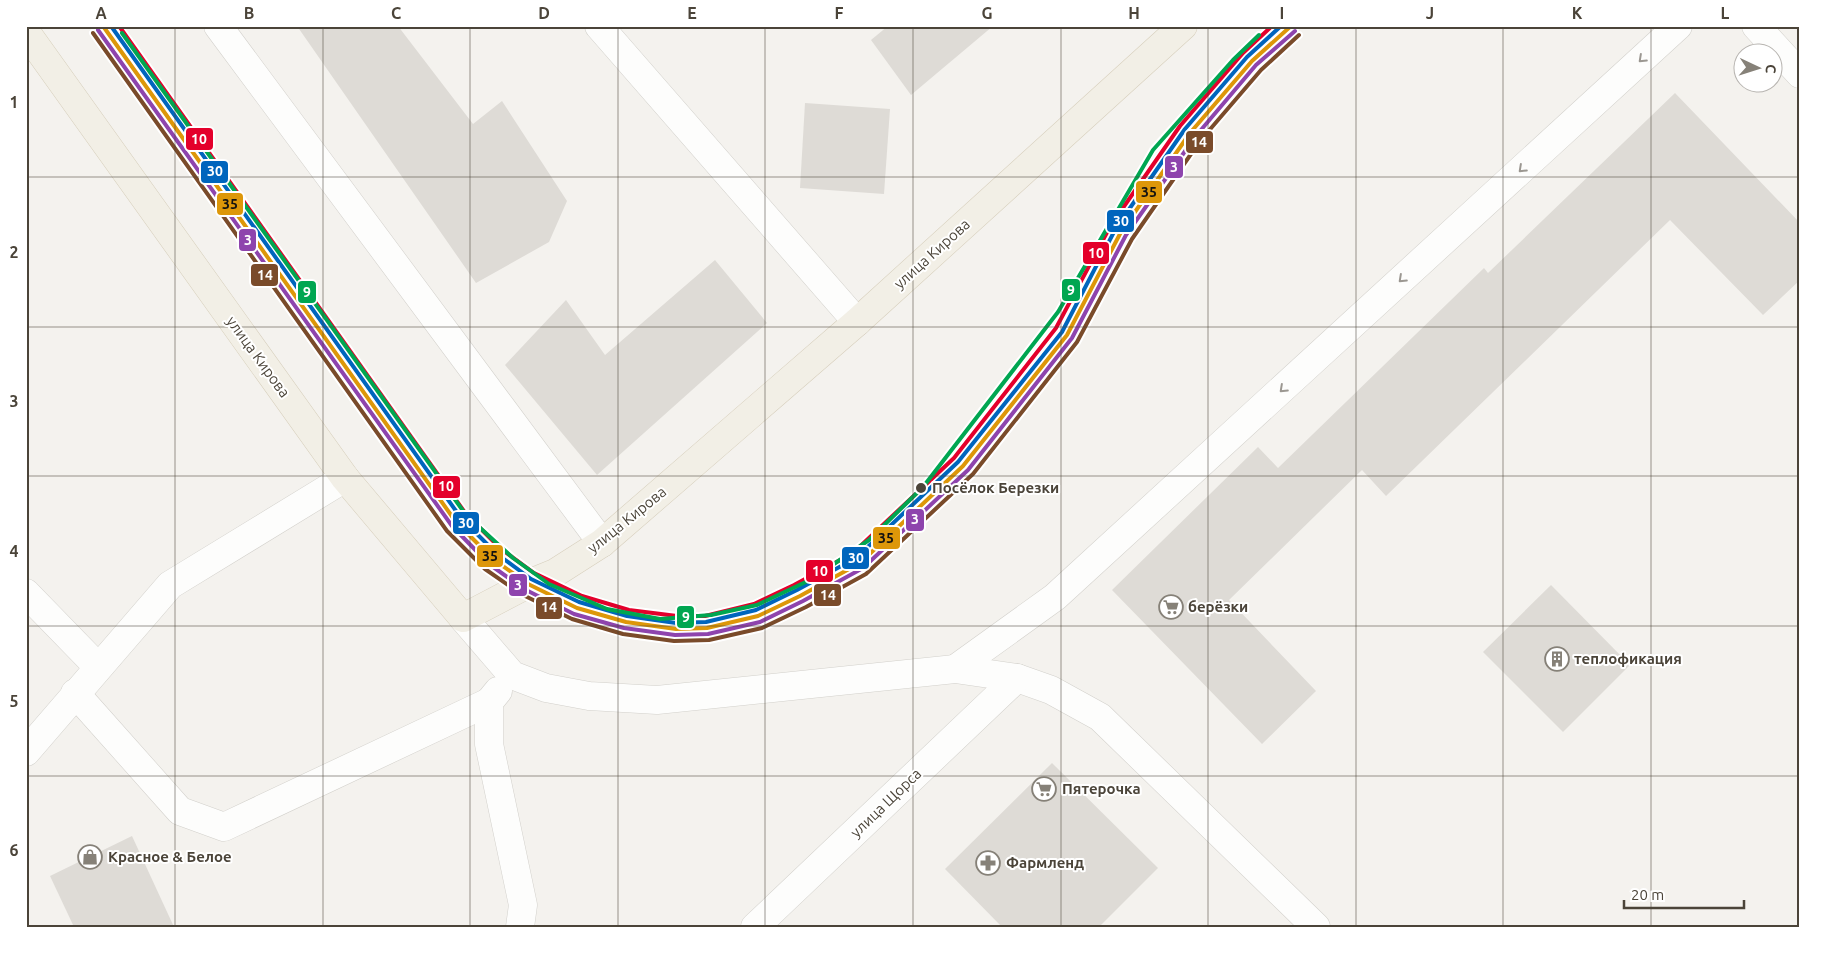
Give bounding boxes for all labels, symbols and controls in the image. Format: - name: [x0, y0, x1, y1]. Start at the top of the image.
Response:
- text: A: [95, 4, 107, 22]
- text: B: [244, 4, 254, 22]
- text: C: [391, 4, 401, 22]
- text: D: [538, 4, 550, 22]
- text: E: [687, 4, 697, 22]
- text: F: [835, 4, 844, 22]
- text: G: [981, 4, 993, 22]
- text: H: [1128, 4, 1140, 22]
- text: I: [1280, 4, 1284, 22]
- text: J: [1426, 4, 1434, 22]
- text: K: [1572, 4, 1583, 22]
- text: L: [1721, 4, 1730, 22]
- north arrow: [1734, 42, 1784, 92]
- one-way arrow: [1638, 53, 1647, 62]
- text: С: [1763, 64, 1779, 74]
- text: 1: [9, 93, 19, 111]
- line badge: 10: [185, 127, 214, 151]
- line badge: 14: [1185, 130, 1214, 154]
- text: 10: [191, 131, 207, 147]
- text: 14: [1191, 134, 1207, 150]
- line badge: 3: [1164, 155, 1184, 179]
- text: 3: [1170, 159, 1178, 175]
- line badge: 30: [200, 160, 229, 184]
- text: 30: [207, 163, 223, 179]
- one-way arrow: [1519, 163, 1528, 172]
- line badge: 35: [1135, 180, 1163, 204]
- text: 35: [1141, 184, 1157, 200]
- line badge: 35: [216, 192, 244, 216]
- text: 35: [222, 196, 238, 212]
- line badge: 30: [1106, 209, 1135, 233]
- text: 30: [1113, 213, 1129, 229]
- street label: улица Кирова: [890, 215, 973, 292]
- line badge: 3: [238, 228, 257, 252]
- text: 3: [244, 232, 252, 248]
- line badge: 10: [1082, 241, 1110, 265]
- text: 2: [9, 243, 19, 261]
- text: 10: [1088, 245, 1104, 261]
- line badge: 14: [250, 263, 279, 287]
- text: 14: [257, 267, 273, 283]
- one-way arrow: [1399, 273, 1408, 282]
- line badge: 9: [1061, 278, 1081, 302]
- line badge: 9: [297, 280, 317, 304]
- text: 9: [1067, 282, 1075, 298]
- text: 9: [303, 284, 311, 300]
- street label: улица Кирова: [223, 313, 294, 401]
- one-way arrow: [1279, 383, 1288, 392]
- text: 3: [9, 392, 19, 410]
- line badge: 10: [432, 475, 461, 499]
- text: 10: [438, 478, 454, 494]
- place label: Посёлок Березки: [932, 479, 1059, 496]
- marker: Посёлок Березки: [914, 481, 928, 495]
- street label: улица Кирова: [584, 483, 669, 556]
- line badge: 3: [905, 508, 925, 532]
- line badge: 30: [452, 511, 480, 535]
- text: 3: [911, 511, 919, 527]
- text: 30: [458, 515, 474, 531]
- line badge: 35: [872, 526, 901, 550]
- text: 35: [878, 530, 894, 546]
- text: 4: [9, 542, 19, 560]
- line badge: 35: [476, 544, 504, 568]
- line badge: 30: [841, 546, 870, 570]
- text: 35: [482, 548, 498, 564]
- text: 30: [848, 550, 864, 566]
- line badge: 10: [805, 559, 834, 583]
- text: 10: [812, 563, 828, 579]
- line badge: 3: [508, 573, 528, 597]
- text: 3: [514, 577, 522, 593]
- line badge: 14: [813, 583, 842, 607]
- text: 14: [820, 587, 836, 603]
- supermarket icon: берёзки: [1158, 594, 1184, 620]
- line badge: 14: [535, 596, 563, 620]
- place label: берёзки: [1188, 598, 1248, 615]
- text: 14: [541, 599, 557, 615]
- line badge: 9: [676, 605, 695, 629]
- text: 9: [682, 609, 690, 625]
- building icon: теплофикация: [1544, 646, 1570, 672]
- place label: теплофикация: [1574, 650, 1682, 667]
- text: 5: [9, 692, 19, 710]
- street label: улица Щорса: [847, 765, 924, 841]
- supermarket icon: Пятерочка: [1031, 776, 1057, 802]
- place label: Пятерочка: [1062, 780, 1141, 797]
- text: 6: [9, 841, 19, 859]
- shop icon: Красное & Белое: [77, 844, 103, 870]
- place label: Красное & Белое: [108, 848, 232, 865]
- pharmacy icon: Фармленд: [975, 850, 1001, 876]
- place label: Фармленд: [1006, 854, 1084, 871]
- scale bar: [1624, 878, 1744, 910]
- text: 20 m: [1631, 886, 1664, 903]

